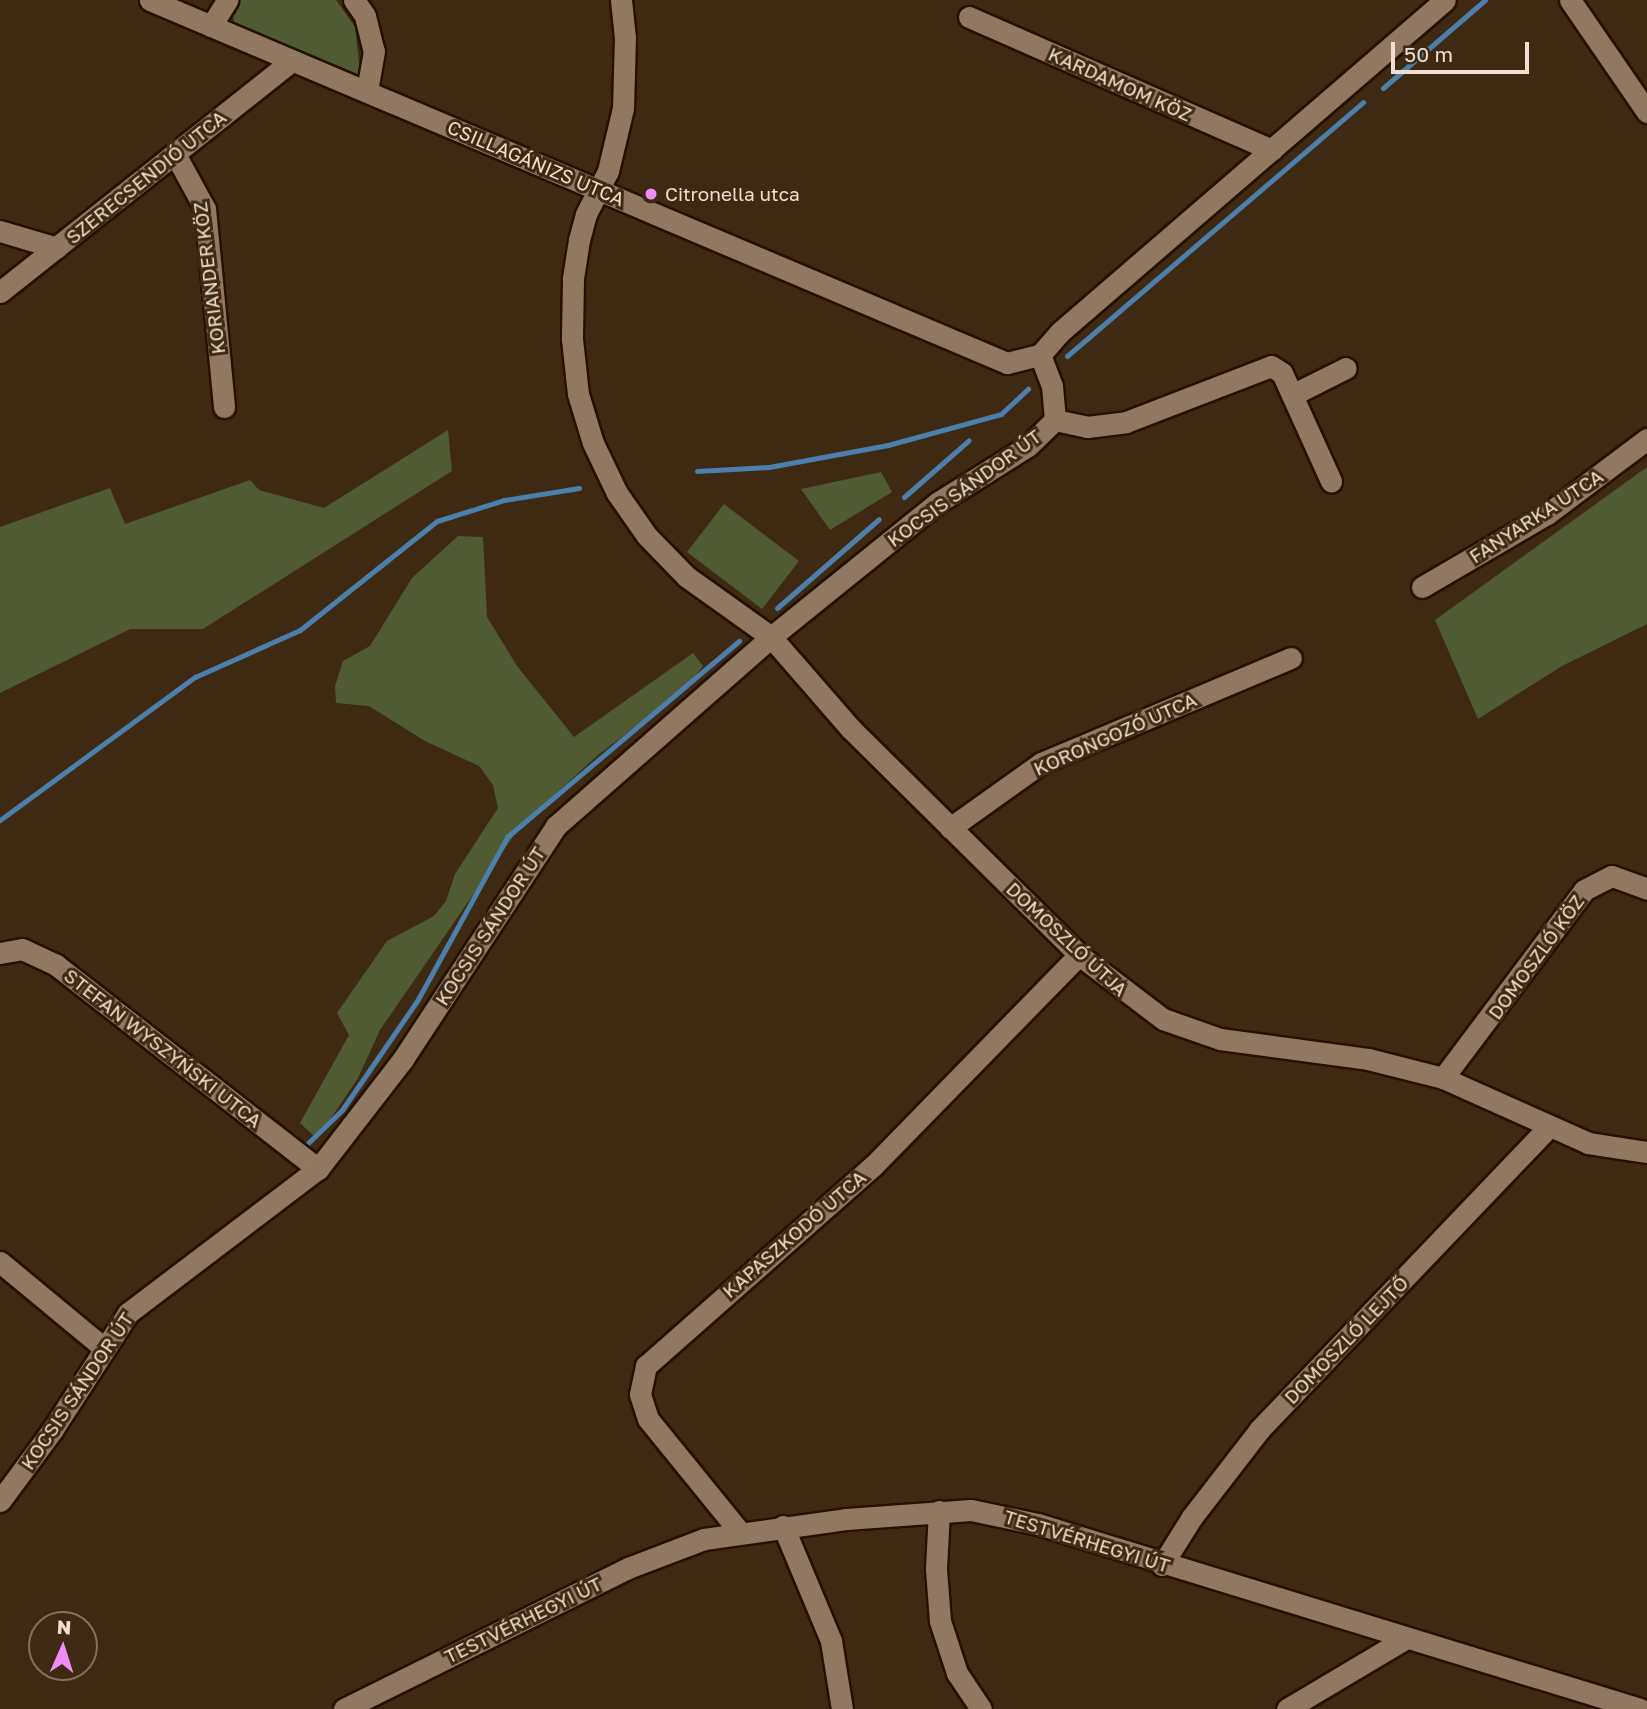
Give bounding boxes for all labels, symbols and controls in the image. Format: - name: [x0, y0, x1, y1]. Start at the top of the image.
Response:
- scale bar: [1395, 28, 1533, 72]
- text: 50 m: [1404, 41, 1453, 67]
- street label: KARDAMOM KÖZ: [1045, 42, 1195, 126]
- street label: SZERECSENDIÓ UTCA: [61, 105, 231, 249]
- street label: CSILLAGÁNIZS UTCA: [444, 115, 628, 211]
- place label: Citronella utca: [665, 183, 800, 205]
- marker: Citronella utca: [643, 186, 659, 202]
- street label: KORIANDER KÖZ: [188, 200, 230, 356]
- street label: KOCSIS SÁNDOR ÚT: [883, 425, 1045, 551]
- street label: FANYARKA UTCA: [1465, 464, 1607, 568]
- street label: KORONGOZÓ UTCA: [1030, 688, 1200, 780]
- street label: KOCSIS SÁNDOR ÚT: [430, 842, 550, 1010]
- street label: DOMOSZLÓ ÚTJA: [1002, 877, 1132, 1001]
- street label: DOMOSZLÓ KÖZ: [1483, 890, 1589, 1024]
- street label: STEFAN WYSZYŃSKI UTCA: [60, 964, 266, 1132]
- street label: KAPASZKODÓ UTCA: [718, 1166, 870, 1302]
- street label: DOMOSZLÓ LEJTŐ: [1279, 1271, 1413, 1409]
- street label: KOCSIS SÁNDOR ÚT: [16, 1308, 138, 1474]
- street label: TESTVÉRHEGYI ÚT: [1001, 1505, 1173, 1577]
- street label: TESTVÉRHEGYI ÚT: [441, 1572, 605, 1668]
- north arrow: [28, 1611, 98, 1681]
- text: N: [56, 1615, 72, 1638]

